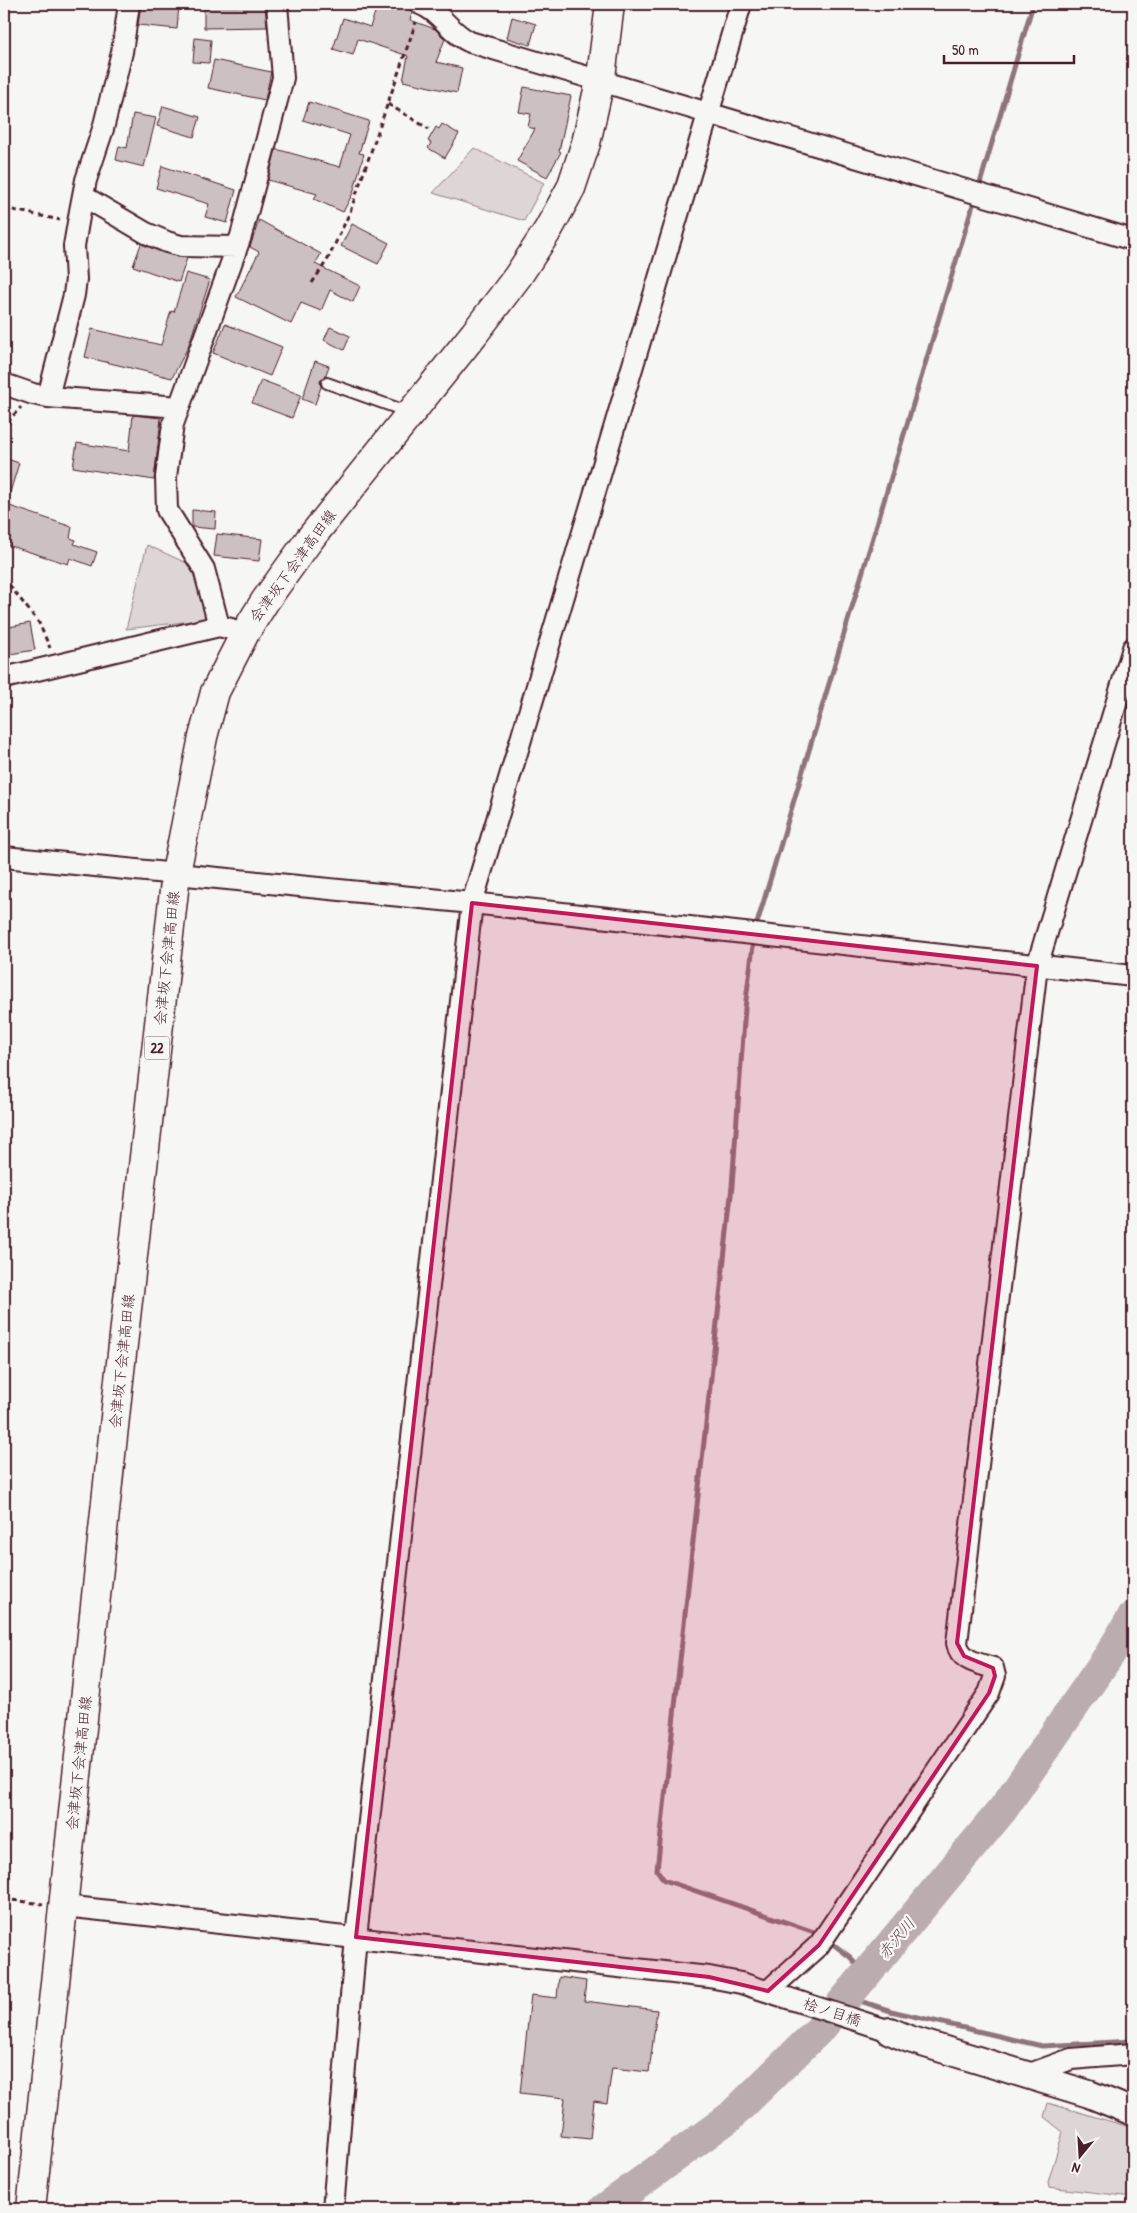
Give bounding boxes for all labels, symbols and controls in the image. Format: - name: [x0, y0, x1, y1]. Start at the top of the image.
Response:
- scale bar: [944, 32, 1074, 64]
- text: 50 m: [952, 39, 979, 60]
- street label: 会津坂下会津高田線: [244, 505, 341, 626]
- street label: 会津坂下会津高田線: [149, 890, 184, 1026]
- road number: 22: [144, 1036, 170, 1060]
- street label: 会津坂下会津高田線: [104, 1293, 139, 1429]
- street label: 会津坂下会津高田線: [61, 1695, 96, 1831]
- water label: 赤沢川: [872, 1913, 920, 1963]
- street label: 桧ノ目橋: [800, 1992, 864, 2031]
- north arrow: [1054, 2130, 1104, 2180]
- text: N: [1069, 2158, 1082, 2179]

